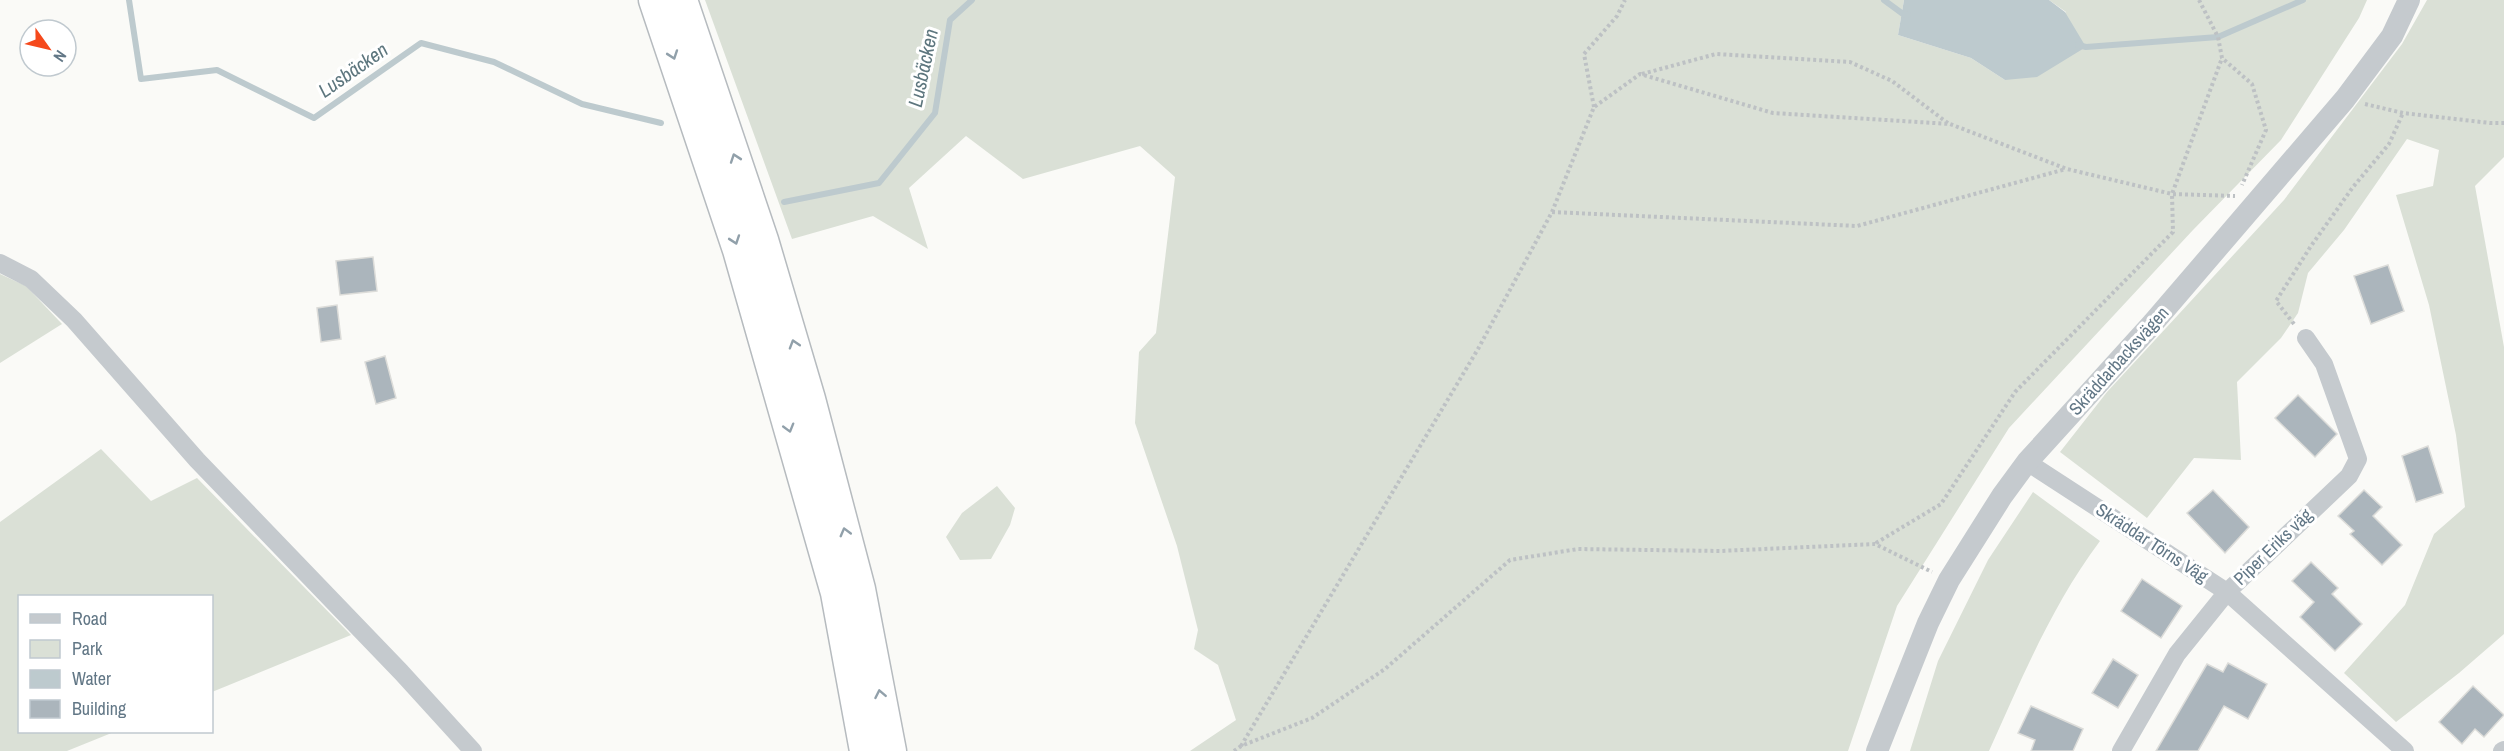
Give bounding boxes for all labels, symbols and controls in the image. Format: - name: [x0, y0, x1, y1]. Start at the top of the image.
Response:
- north arrow: [18, 18, 78, 78]
- water label: Lusbäcken: [901, 26, 944, 110]
- water label: Lusbäcken: [312, 36, 393, 103]
- text: N: [49, 46, 72, 66]
- one-way arrow: [666, 50, 678, 60]
- one-way arrow: [730, 153, 743, 164]
- one-way arrow: [728, 234, 740, 245]
- street label: Skräddarbacksvägen: [2063, 301, 2174, 421]
- one-way arrow: [789, 339, 801, 350]
- one-way arrow: [781, 423, 794, 433]
- street label: Skräddar Törns Väg: [2091, 497, 2214, 589]
- street label: Piper Eriks väg: [2228, 502, 2318, 591]
- one-way arrow: [840, 527, 853, 537]
- legend: [18, 595, 213, 733]
- text: Road: [72, 606, 107, 631]
- text: Park: [72, 636, 103, 661]
- text: Water: [72, 666, 111, 691]
- one-way arrow: [874, 689, 887, 699]
- text: Building: [72, 696, 127, 721]

